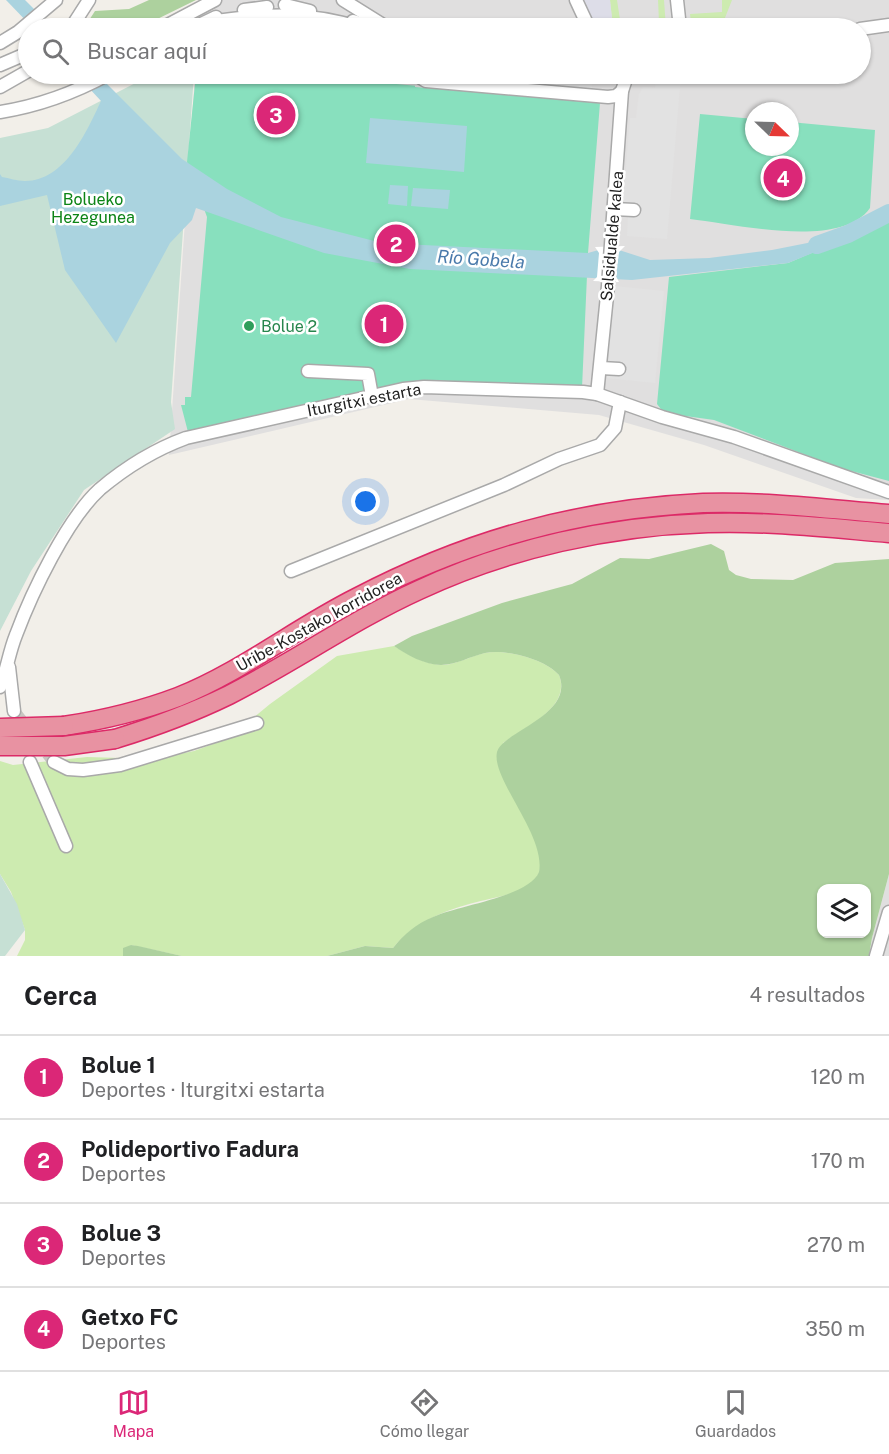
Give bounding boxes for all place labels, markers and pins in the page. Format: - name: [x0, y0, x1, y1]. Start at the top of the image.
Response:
- pin: 3: [256, 92, 296, 138]
- pin: 4: [764, 156, 802, 201]
- pin: 2: [376, 222, 416, 266]
- pin: 1: [364, 302, 404, 346]
- place label: Bolue 2: [261, 317, 317, 336]
- marker: Bolue 2: [242, 319, 256, 333]

